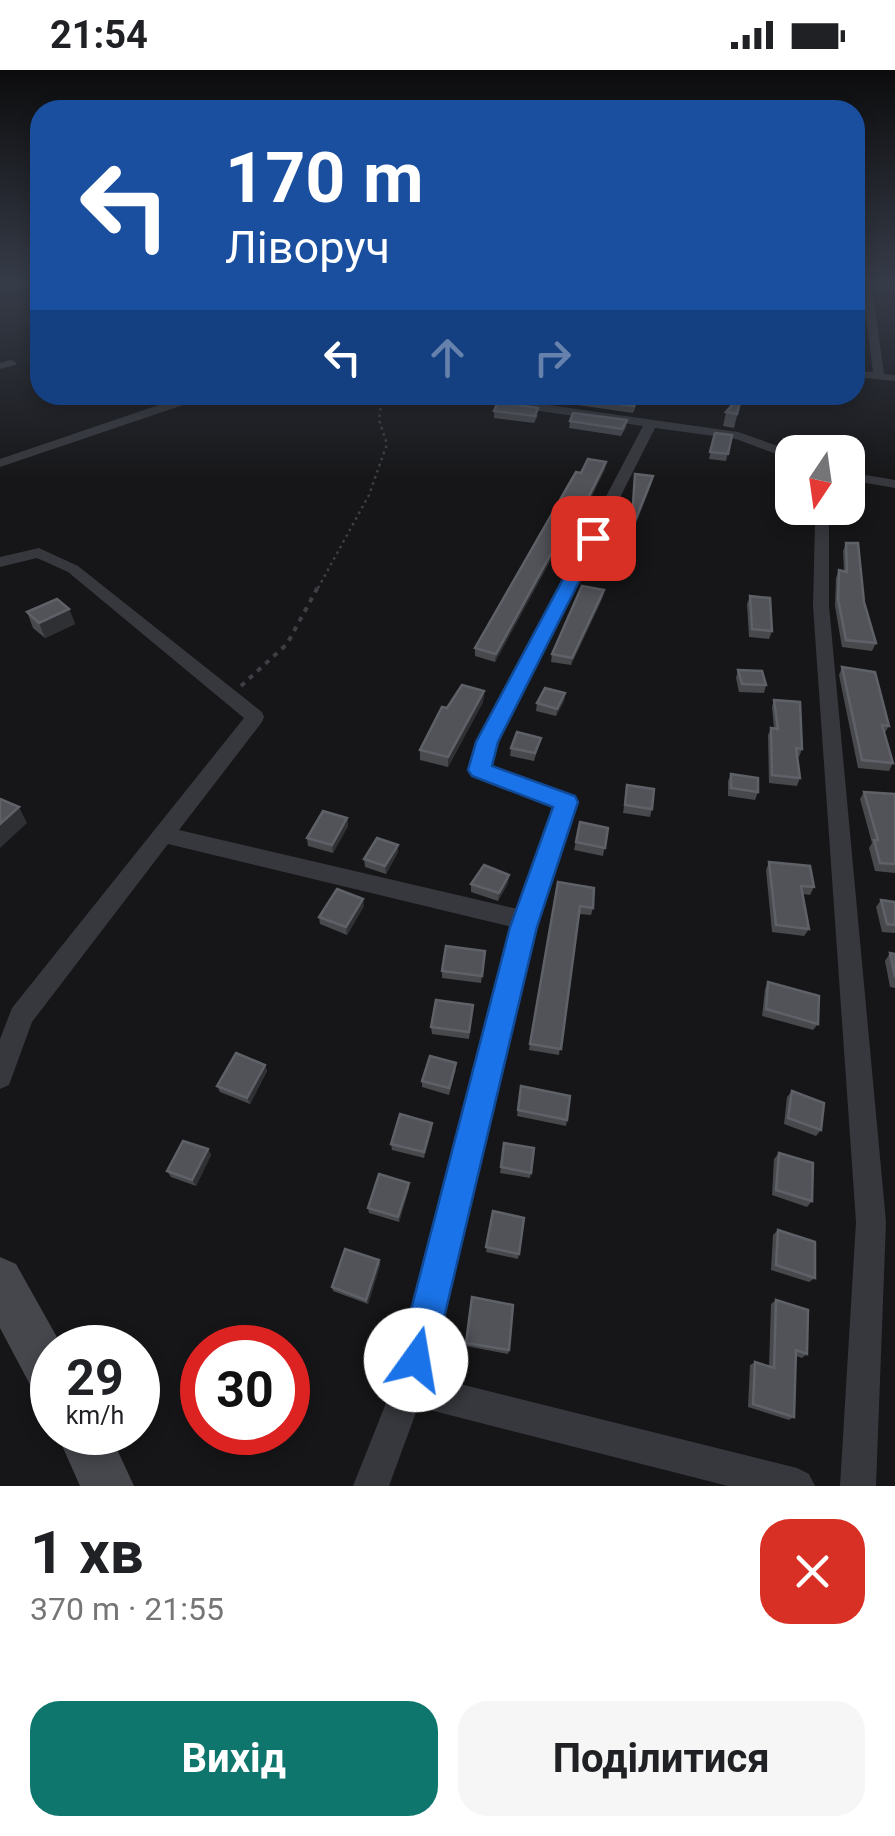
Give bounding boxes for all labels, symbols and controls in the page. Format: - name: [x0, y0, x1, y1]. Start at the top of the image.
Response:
- text: 21:54: [50, 13, 148, 57]
- text: 170 m: [225, 137, 424, 219]
- icon: left: [60, 140, 190, 270]
- text: Ліворуч: [225, 221, 390, 274]
- icon: left: [315, 330, 370, 385]
- icon: ahead: [420, 330, 475, 385]
- icon: right: [525, 330, 580, 385]
- north arrow: [775, 435, 865, 525]
- map controls: [775, 435, 865, 525]
- pin: [551, 496, 636, 581]
- icon: arrive: [566, 511, 621, 566]
- position arrow: [364, 1308, 468, 1412]
- speed limit sign: 30: [180, 1325, 310, 1455]
- text: 29: [66, 1349, 124, 1407]
- text: km/h: [66, 1401, 124, 1430]
- text: 1 хв: [30, 1517, 144, 1588]
- button: close: [760, 1519, 865, 1624]
- text: 370 m · 21:55: [30, 1590, 224, 1628]
- button: Вихід: [30, 1701, 438, 1816]
- button: Поділитися: [458, 1701, 865, 1816]

